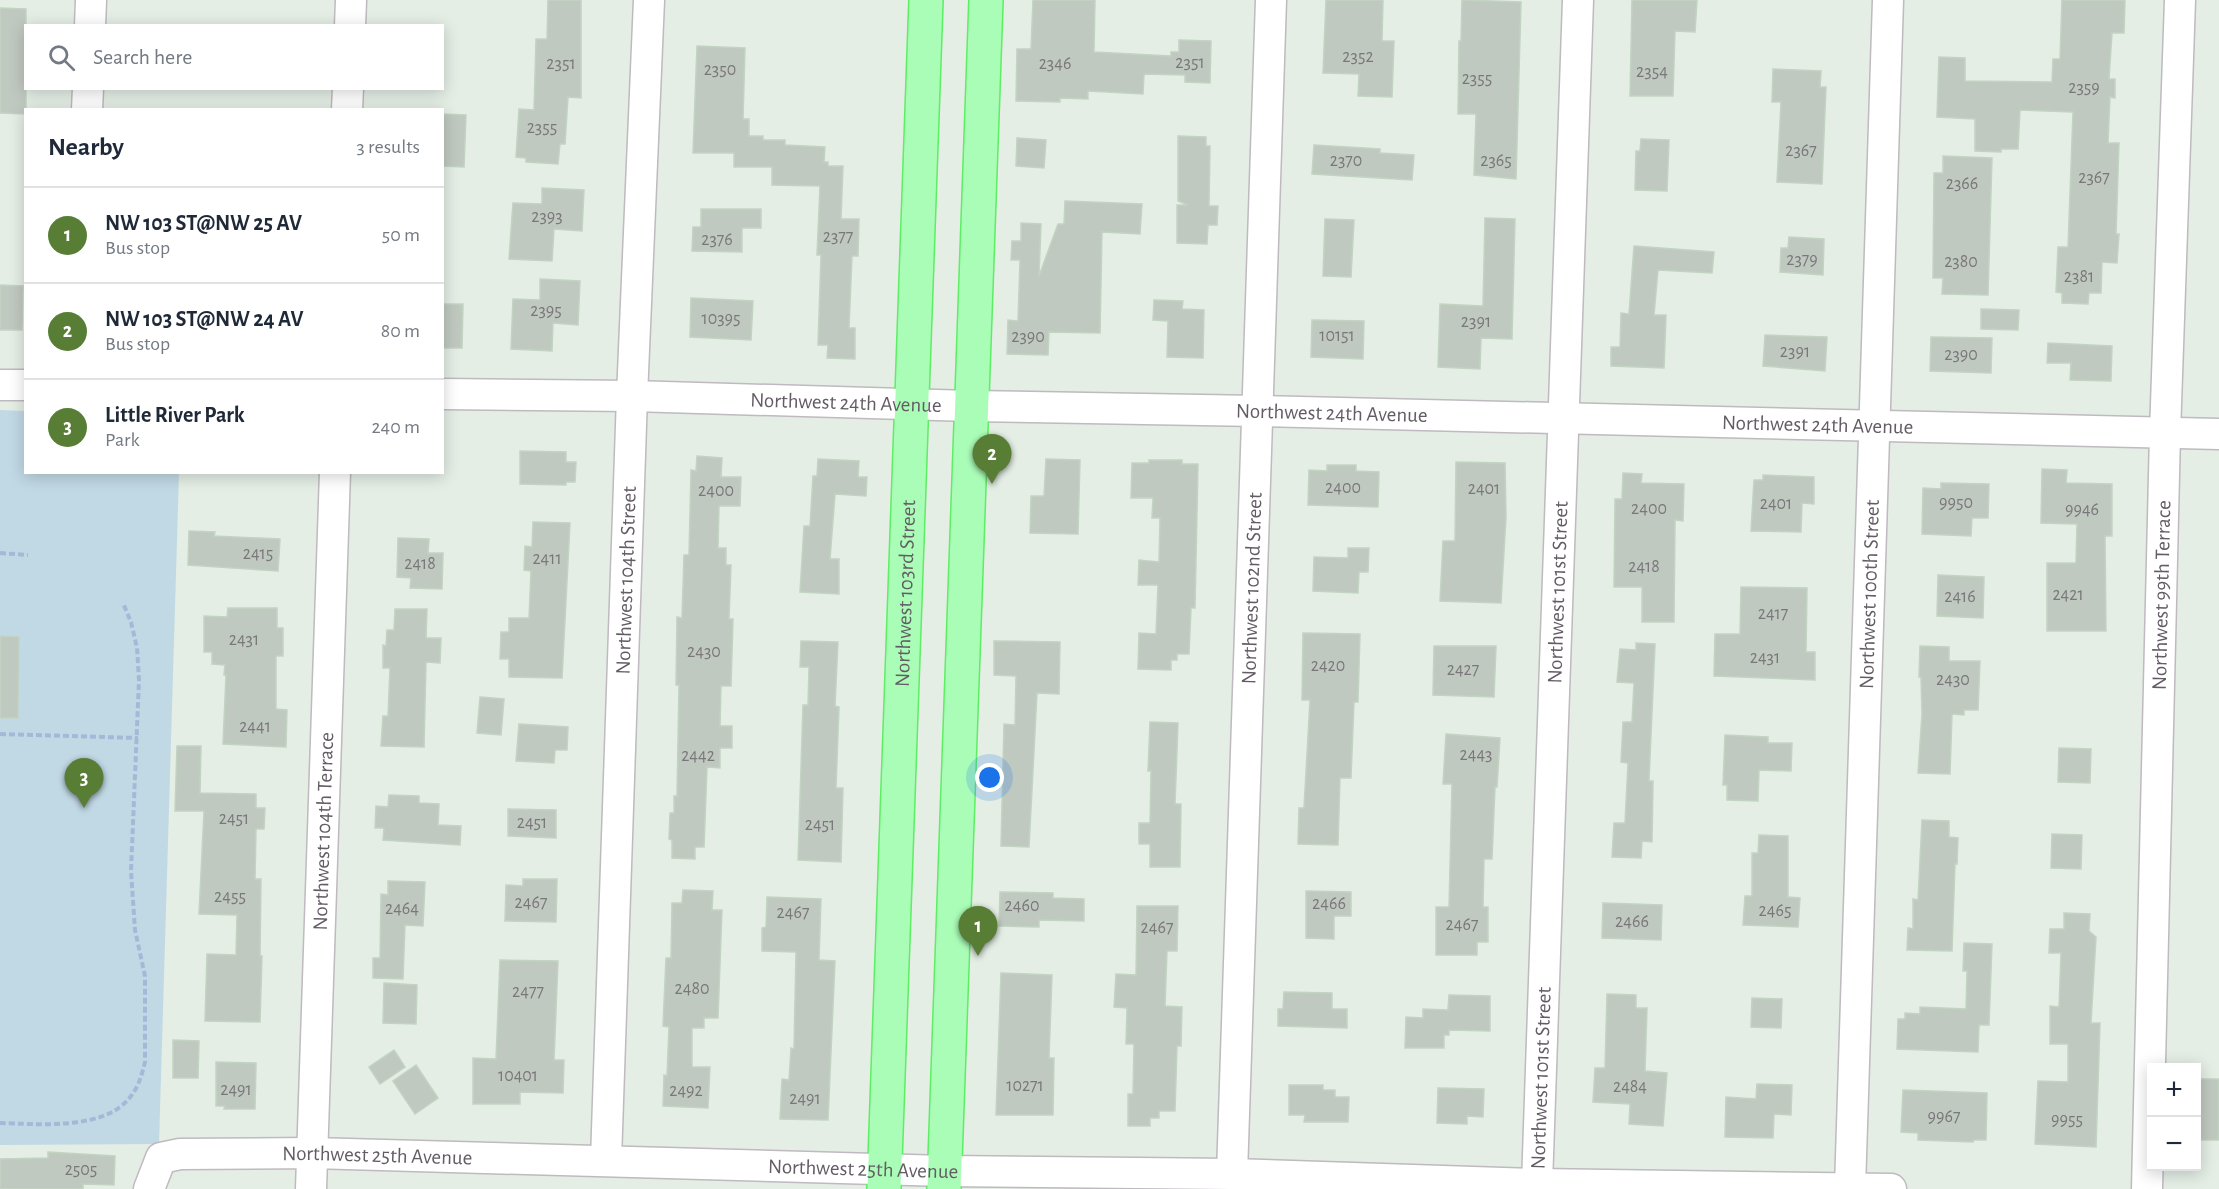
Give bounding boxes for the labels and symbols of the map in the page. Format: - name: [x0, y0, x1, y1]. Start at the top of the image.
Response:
- house number: 2352: [1342, 48, 1374, 66]
- house number: 2351: [1175, 54, 1205, 72]
- house number: 2351: [546, 55, 576, 73]
- house number: 2346: [1039, 55, 1071, 73]
- house number: 2350: [704, 61, 736, 79]
- house number: 2354: [1636, 63, 1668, 81]
- house number: 2355: [1462, 70, 1492, 88]
- house number: 2359: [2068, 79, 2100, 97]
- house number: 2355: [527, 119, 557, 137]
- house number: 2367: [1785, 142, 1817, 160]
- house number: 2370: [1330, 152, 1362, 170]
- house number: 2365: [1480, 152, 1512, 170]
- house number: 2367: [2078, 169, 2110, 187]
- house number: 2366: [1946, 175, 1978, 193]
- house number: 2393: [531, 208, 563, 226]
- house number: 2377: [823, 228, 853, 246]
- house number: 2376: [701, 231, 733, 249]
- house number: 2379: [1786, 251, 1818, 269]
- house number: 2380: [1944, 253, 1978, 271]
- house number: 2381: [2064, 268, 2094, 286]
- house number: 2395: [530, 302, 562, 320]
- house number: 10395: [701, 310, 741, 328]
- house number: 2391: [1461, 313, 1491, 331]
- house number: 10151: [1319, 327, 1355, 345]
- house number: 2390: [1011, 328, 1045, 346]
- house number: 2391: [1780, 343, 1810, 361]
- house number: 2390: [1944, 346, 1978, 364]
- street label: Northwest 24th Avenue: [750, 389, 942, 416]
- street label: Northwest 24th Avenue: [1236, 400, 1428, 426]
- street label: Northwest 24th Avenue: [1722, 412, 1914, 437]
- pin: 2: [972, 434, 1012, 484]
- house number: 2400: [1325, 479, 1361, 497]
- house number: 2401: [1468, 480, 1500, 498]
- house number: 2400: [698, 482, 734, 500]
- street label: Northwest 104th Street: [612, 485, 639, 675]
- street label: Northwest 102nd Street: [1238, 492, 1265, 685]
- house number: 9950: [1939, 494, 1973, 512]
- house number: 2401: [1760, 495, 1792, 513]
- street label: Northwest 103rd Street: [891, 499, 919, 687]
- street label: Northwest 100th Street: [1855, 499, 1883, 689]
- street label: Northwest 101st Street: [1544, 500, 1571, 684]
- house number: 2400: [1631, 500, 1667, 518]
- street label: Northwest 99th Terrace: [2148, 500, 2174, 690]
- house number: 9946: [2065, 501, 2099, 519]
- house number: 2415: [243, 545, 273, 563]
- house number: 2411: [532, 550, 562, 568]
- house number: 2418: [404, 555, 436, 573]
- house number: 2418: [1628, 558, 1660, 576]
- house number: 2421: [2052, 586, 2084, 604]
- house number: 2416: [1944, 588, 1976, 606]
- house number: 2417: [1758, 605, 1788, 623]
- house number: 2431: [229, 631, 259, 649]
- house number: 2430: [687, 643, 721, 661]
- house number: 2431: [1750, 649, 1780, 667]
- house number: 2420: [1311, 657, 1345, 675]
- house number: 2427: [1447, 661, 1479, 679]
- house number: 2430: [1936, 671, 1970, 689]
- house number: 2441: [239, 718, 271, 736]
- street label: Northwest 104th Terrace: [309, 732, 337, 931]
- house number: 2443: [1460, 746, 1492, 764]
- house number: 2442: [681, 747, 715, 765]
- pin: 3: [64, 758, 104, 808]
- your location: [975, 763, 1004, 792]
- house number: 2451: [219, 810, 249, 828]
- house number: 2451: [517, 814, 547, 832]
- house number: 2451: [805, 816, 835, 834]
- house number: 2455: [214, 888, 246, 906]
- house number: 2467: [515, 894, 547, 912]
- house number: 2466: [1312, 895, 1346, 913]
- house number: 2460: [1005, 897, 1039, 915]
- house number: 2464: [385, 900, 419, 918]
- house number: 2465: [1759, 902, 1791, 920]
- house number: 2467: [777, 904, 809, 922]
- pin: 1: [958, 906, 998, 956]
- house number: 2466: [1615, 913, 1649, 931]
- house number: 2467: [1446, 916, 1478, 934]
- house number: 2467: [1141, 919, 1173, 937]
- house number: 2480: [675, 980, 709, 998]
- house number: 2477: [512, 983, 544, 1001]
- street label: Northwest 101st Street: [1527, 986, 1554, 1170]
- house number: 10401: [498, 1067, 538, 1085]
- house number: 10271: [1006, 1077, 1044, 1095]
- house number: 2484: [1613, 1078, 1647, 1096]
- house number: 2491: [220, 1081, 252, 1099]
- house number: 2492: [669, 1082, 703, 1100]
- house number: 2491: [789, 1090, 821, 1108]
- house number: 9967: [1928, 1108, 1960, 1126]
- house number: 9955: [2051, 1111, 2083, 1129]
- street label: Northwest 25th Avenue: [282, 1142, 473, 1168]
- street label: Northwest 25th Avenue: [768, 1155, 958, 1182]
- house number: 2505: [65, 1161, 97, 1179]

